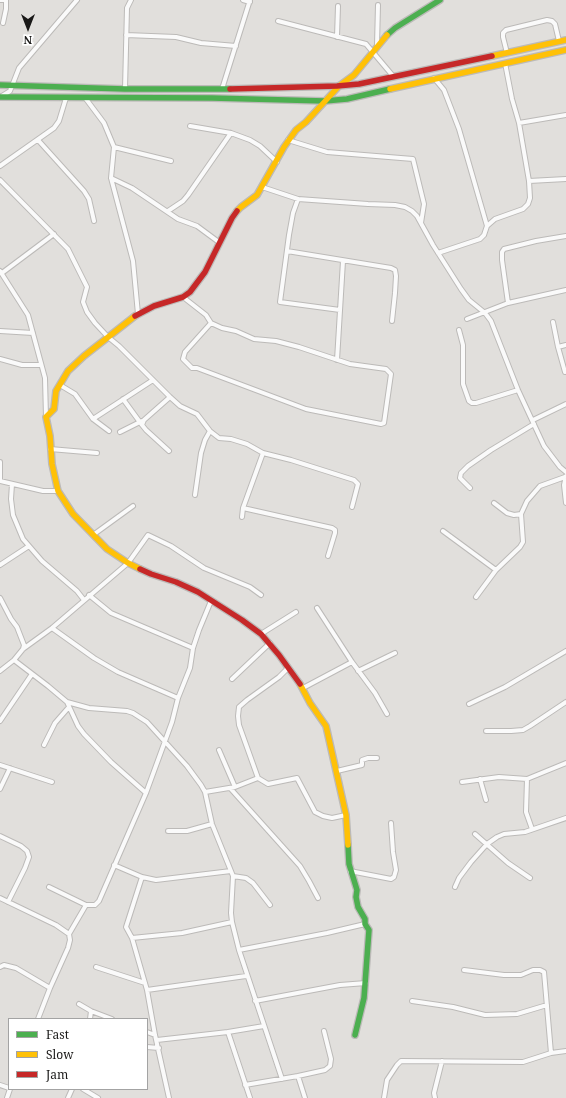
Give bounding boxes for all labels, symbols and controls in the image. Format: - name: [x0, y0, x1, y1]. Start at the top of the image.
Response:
- north arrow: [8, 8, 48, 48]
- text: N: [24, 33, 32, 48]
- legend: [8, 1018, 148, 1090]
- text: Fast: [46, 1026, 69, 1043]
- text: Slow: [46, 1046, 74, 1063]
- text: Jam: [46, 1066, 68, 1083]

